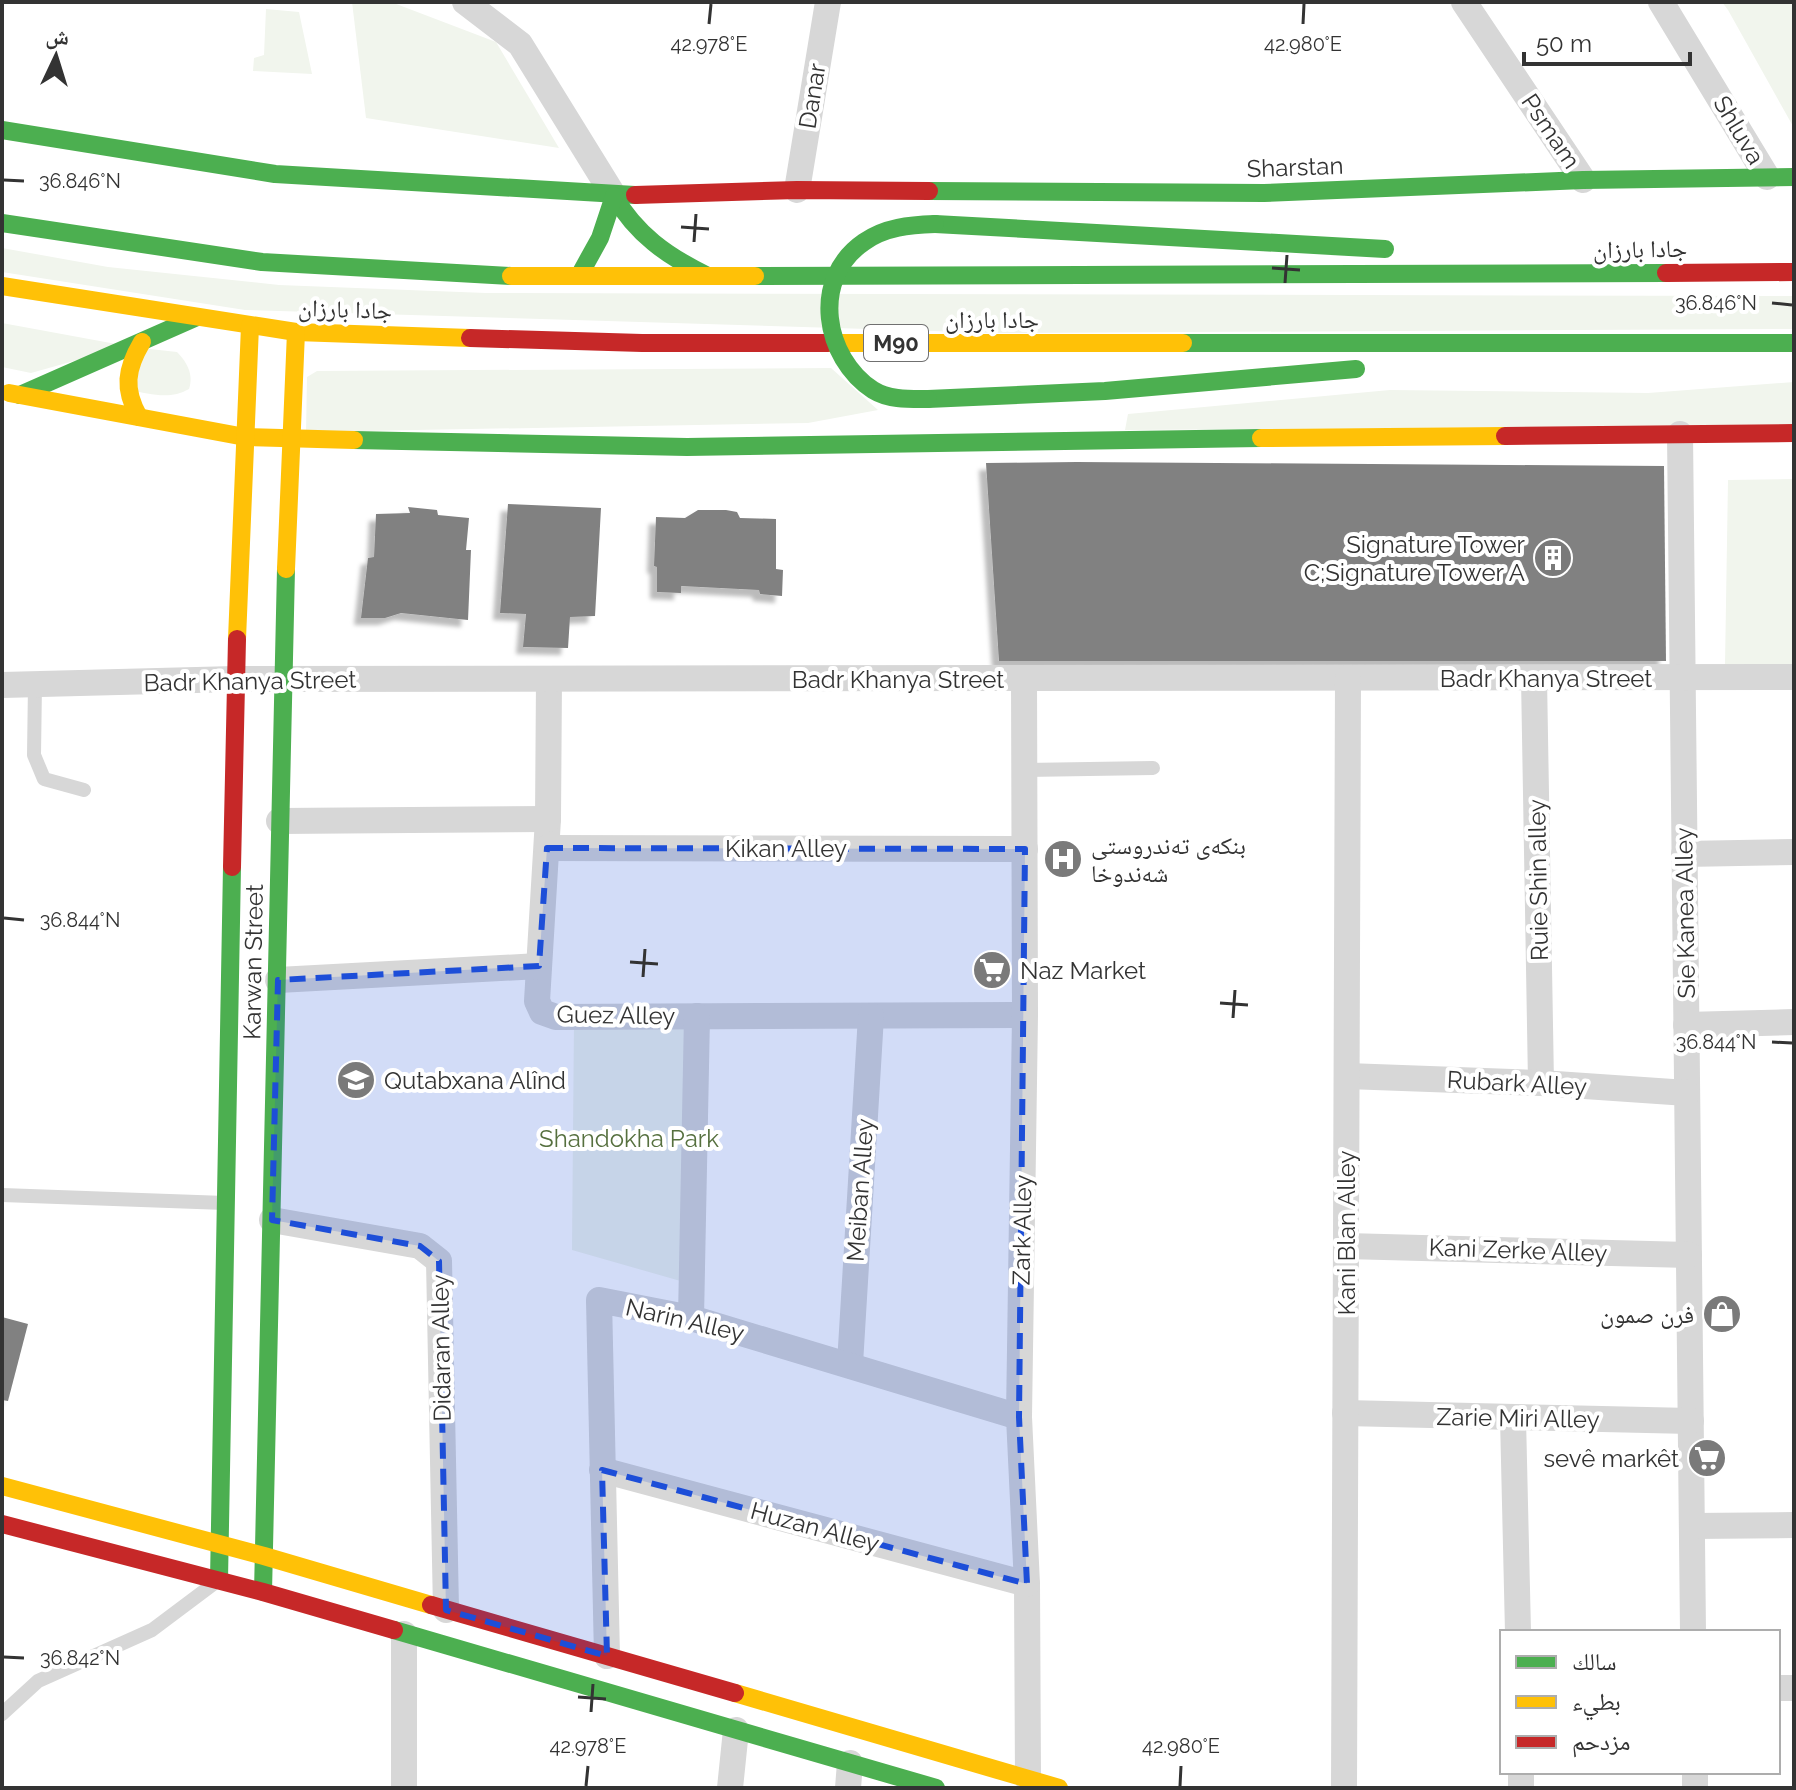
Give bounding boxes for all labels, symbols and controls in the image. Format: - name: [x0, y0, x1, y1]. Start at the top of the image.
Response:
- north arrow: [16, 16, 96, 96]
- scale bar: [1524, 16, 1690, 66]
- text: ش: [45, 22, 70, 51]
- text: 50 m: [1536, 29, 1592, 58]
- text: 42.978°E: [671, 32, 747, 56]
- text: 42.980°E: [1264, 32, 1342, 56]
- street label: Danar: [793, 61, 832, 131]
- street label: Psmam: [1516, 88, 1586, 174]
- street label: Shluva: [1707, 90, 1771, 170]
- street label: Sharstan: [1246, 151, 1344, 183]
- text: 36.846°N: [39, 169, 121, 193]
- street label: جادا بارزان: [1593, 234, 1687, 264]
- text: 36.846°N: [1675, 291, 1757, 315]
- street label: جادا بارزان: [297, 293, 393, 325]
- street label: جادا بارزان: [945, 305, 1039, 334]
- road number: M90: [864, 325, 928, 361]
- place label: Signature Tower C;Signature Tower A: [1304, 530, 1526, 587]
- building icon: Signature Tower C;Signature Tower A: [1532, 537, 1574, 579]
- street label: Badr Khanya Street: [1440, 664, 1652, 693]
- street label: Badr Khanya Street: [143, 665, 357, 697]
- street label: Badr Khanya Street: [792, 665, 1004, 694]
- street label: Ruie Shin alley: [1522, 799, 1554, 961]
- street label: Sie Kanea Alley: [1669, 827, 1701, 999]
- place label: بنکەی تەندروستی شەندوخا: [1091, 831, 1246, 888]
- street label: Kikan Alley: [725, 834, 847, 863]
- hospital icon: بنکەی تەندروستی شەندوخا: [1042, 838, 1084, 880]
- street label: Karwan Street: [237, 884, 269, 1040]
- text: 36.844°N: [40, 908, 120, 932]
- supermarket icon: Naz Market: [971, 949, 1013, 991]
- place label: Naz Market: [1020, 956, 1146, 985]
- street label: Guez Alley: [556, 999, 676, 1031]
- text: 36.844°N: [1676, 1030, 1756, 1054]
- school or university icon: Qutabxana Alînd: [335, 1059, 377, 1101]
- street label: Rubark Alley: [1446, 1065, 1588, 1101]
- place label: Qutabxana Alînd: [384, 1066, 566, 1095]
- street label: Meiban Alley: [841, 1117, 879, 1263]
- park label: Shandokha Park: [539, 1124, 719, 1153]
- street label: Kani Blan Alley: [1332, 1151, 1361, 1315]
- street label: Zark Alley: [1007, 1174, 1037, 1286]
- street label: Kani Zerke Alley: [1428, 1232, 1608, 1268]
- street label: Didaran Alley: [425, 1274, 457, 1422]
- street label: Narin Alley: [623, 1292, 747, 1348]
- shop icon: فرن صمون: [1701, 1293, 1743, 1335]
- place label: فرن صمون: [1600, 1300, 1694, 1329]
- street label: Zarie Miri Alley: [1436, 1402, 1600, 1434]
- supermarket icon: sevê markêt: [1686, 1437, 1728, 1479]
- place label: sevê markêt: [1543, 1444, 1679, 1473]
- street label: Huzan Alley: [747, 1496, 883, 1558]
- legend: [1500, 1630, 1780, 1774]
- text: 36.842°N: [40, 1646, 120, 1670]
- text: سالك: [1572, 1647, 1617, 1676]
- text: بطيء: [1572, 1687, 1621, 1721]
- text: مزدحم: [1572, 1727, 1631, 1758]
- text: 42.978°E: [550, 1734, 626, 1758]
- text: 42.980°E: [1142, 1734, 1220, 1758]

